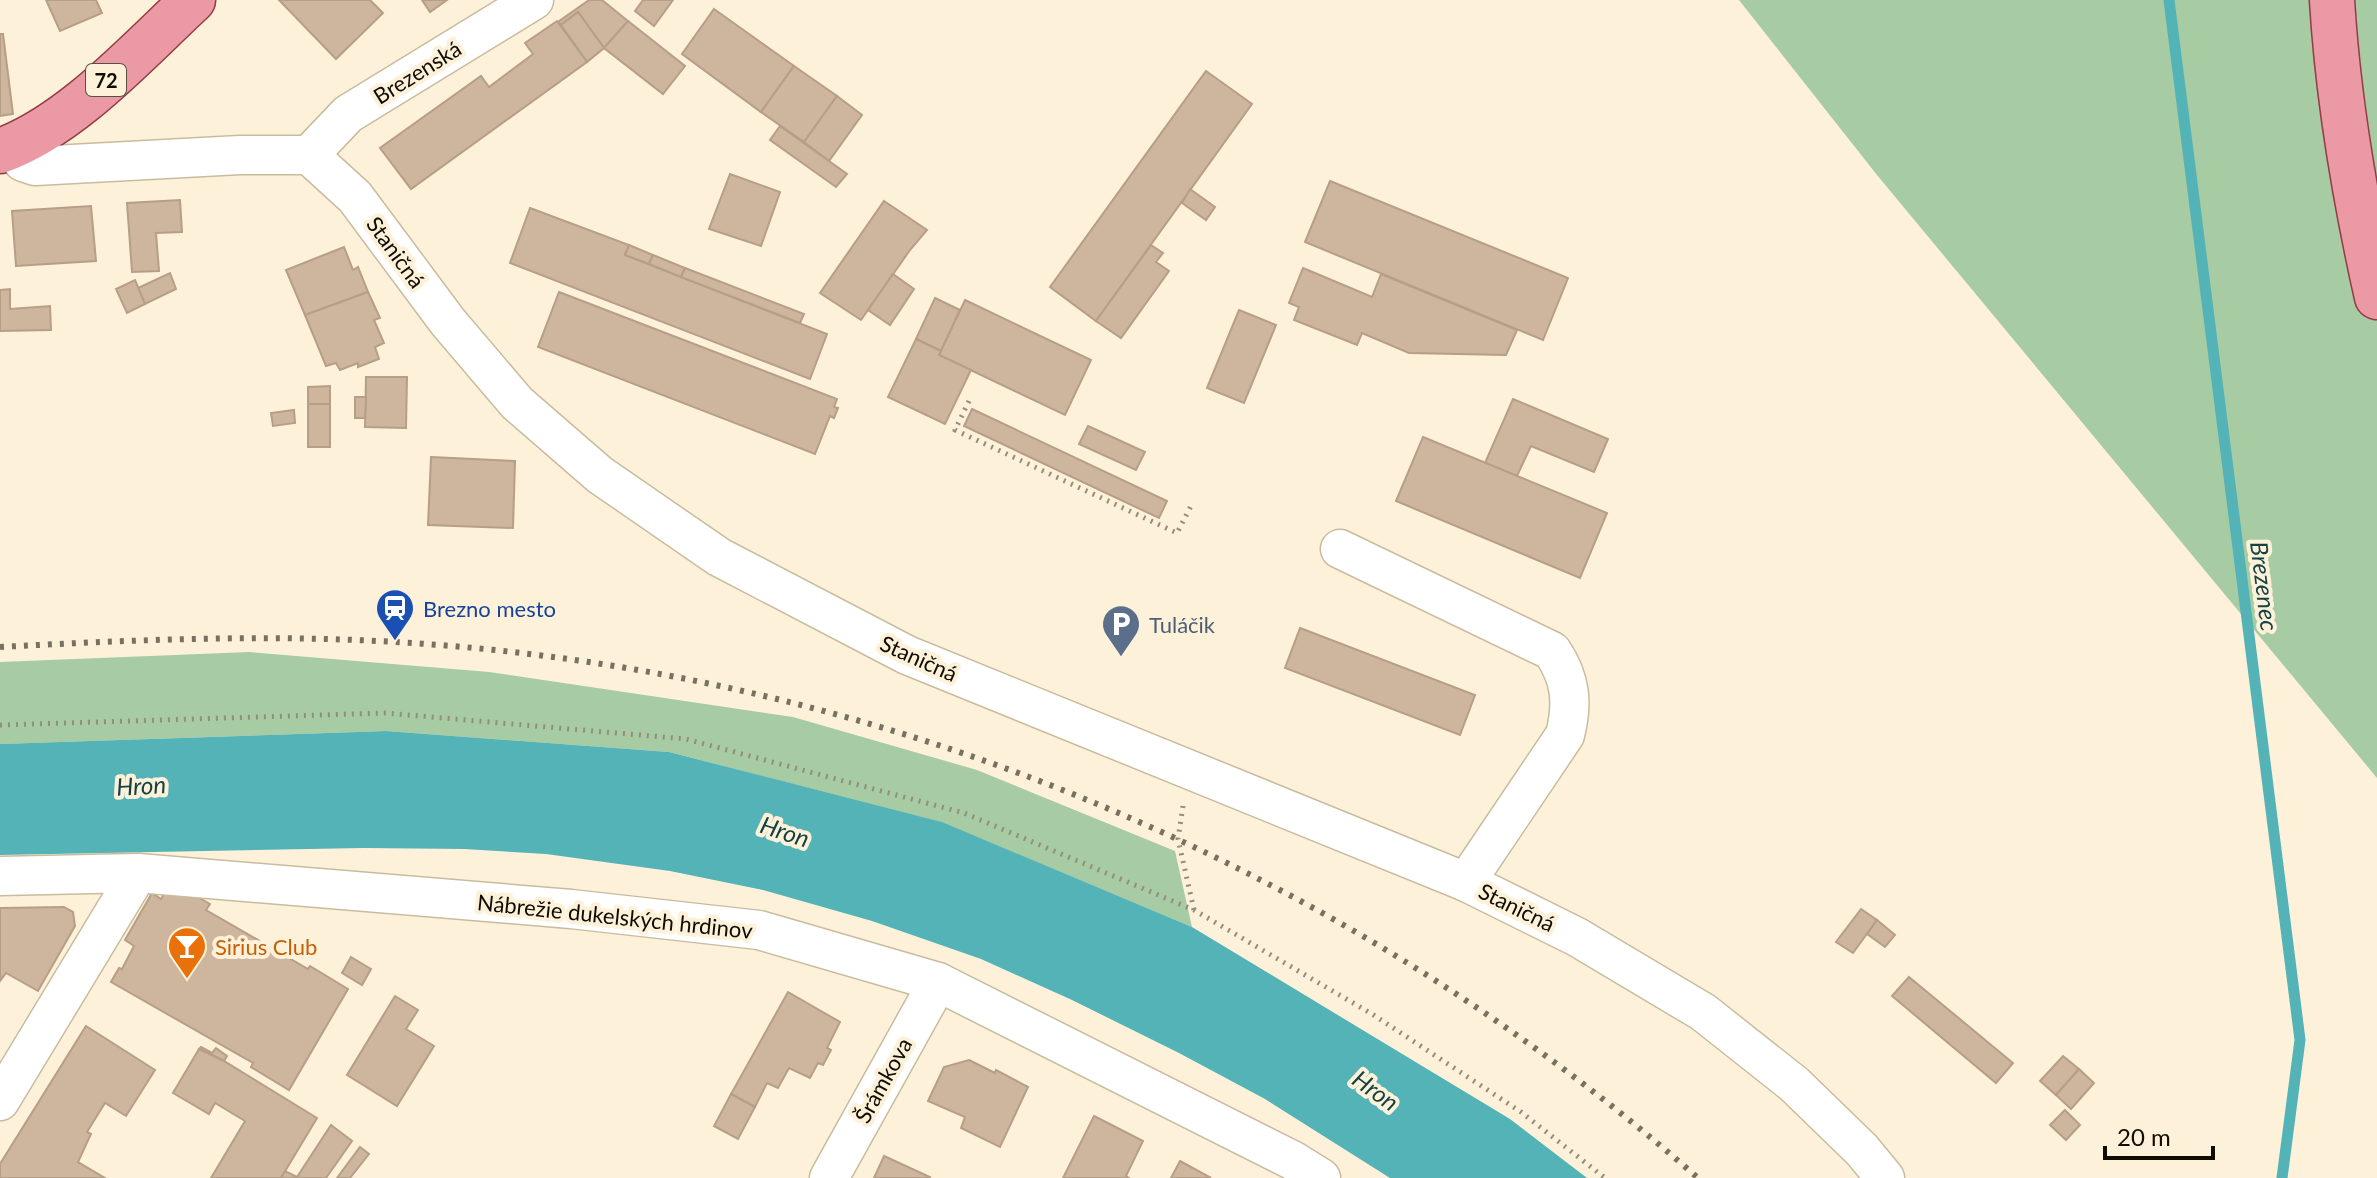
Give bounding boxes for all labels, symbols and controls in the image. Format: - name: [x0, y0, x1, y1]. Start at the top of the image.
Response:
- street label: Brezenská: [368, 34, 466, 110]
- road number: 72: [86, 64, 126, 96]
- street label: Staničná: [361, 211, 431, 293]
- water label: Brezenec: [2245, 540, 2285, 632]
- station icon: Brezno mesto: [374, 587, 416, 642]
- place label: Brezno mesto: [423, 595, 556, 622]
- parking icon: Tuláčik: [1100, 603, 1142, 658]
- place label: Tuláčik: [1149, 611, 1216, 638]
- street label: Staničná: [876, 629, 962, 687]
- water label: Hron: [115, 769, 167, 801]
- water label: Hron: [757, 810, 813, 852]
- street label: Staničná: [1474, 877, 1560, 937]
- street label: Nábrežie dukelských hrdinov: [476, 888, 755, 944]
- bar icon: Sirius Club: [166, 925, 208, 980]
- place label: Sirius Club: [215, 933, 317, 960]
- street label: Šrámkova: [849, 1033, 917, 1127]
- water label: Hron: [1347, 1064, 1405, 1116]
- scale bar: [2105, 1110, 2213, 1160]
- text: 20 m: [2117, 1122, 2171, 1151]

